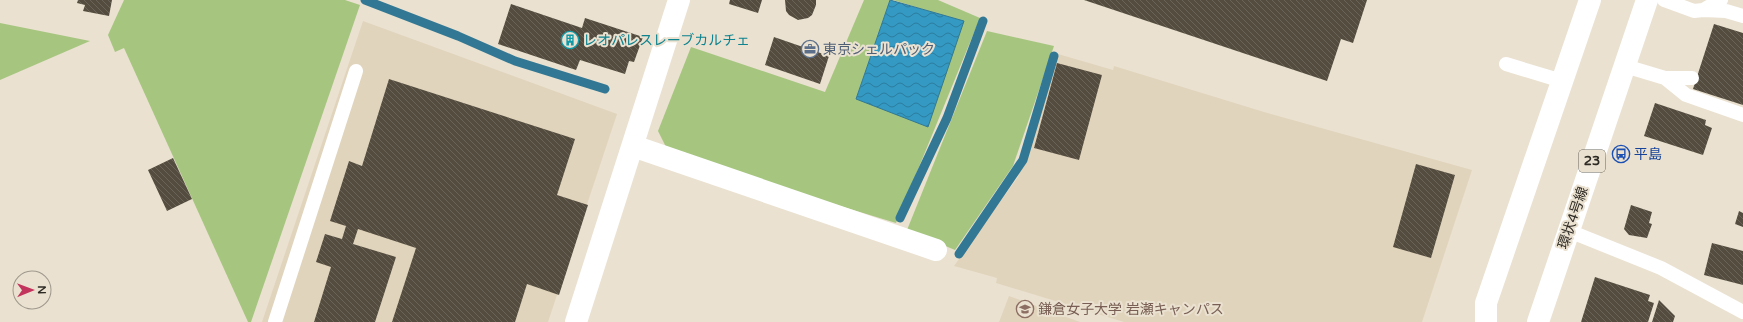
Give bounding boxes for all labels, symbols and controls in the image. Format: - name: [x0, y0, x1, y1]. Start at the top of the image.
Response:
- building icon: レオパレスレーブカルチェ: [560, 30, 580, 50]
- place label: レオパレスレーブカルチェ: [583, 32, 750, 49]
- office icon: 東京シェルパック: [800, 39, 820, 59]
- place label: 東京シェルパック: [823, 41, 935, 58]
- bus stop icon: 平島: [1611, 144, 1631, 164]
- place label: 平島: [1634, 146, 1662, 163]
- road number: 23: [1579, 150, 1605, 172]
- street label: 環状4号線: [1554, 185, 1592, 251]
- north arrow: [12, 270, 52, 310]
- text: N: [35, 285, 48, 294]
- school or university icon: 鎌倉女子大学 岩瀬キャンパス: [1015, 299, 1035, 319]
- place label: 鎌倉女子大学 岩瀬キャンパス: [1038, 301, 1224, 318]

